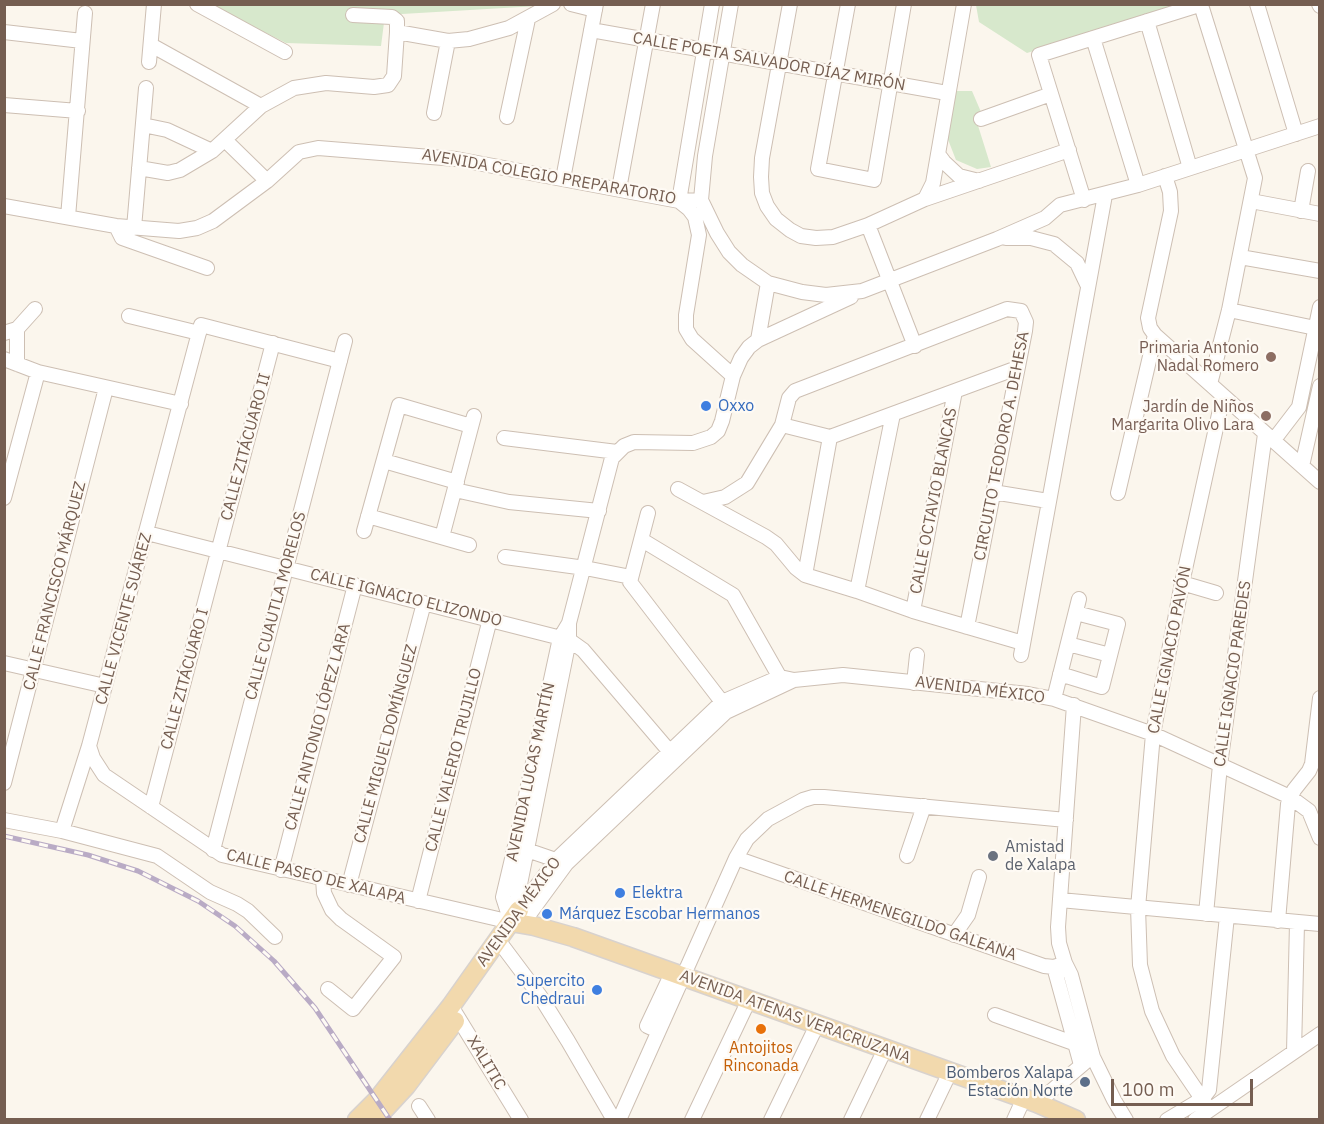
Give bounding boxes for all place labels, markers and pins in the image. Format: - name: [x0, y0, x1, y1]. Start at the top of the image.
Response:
- place label: Primaria Antonio Nadal Romero: [1139, 338, 1259, 376]
- marker: Primaria Antonio Nadal Romero: [1264, 350, 1278, 364]
- place label: Oxxo: [718, 396, 754, 416]
- place label: Jardín de Niños Margarita Olivo Lara: [1111, 397, 1254, 435]
- marker: Oxxo: [699, 399, 713, 413]
- marker: Jardín de Niños Margarita Olivo Lara: [1259, 409, 1273, 423]
- place label: Amistad de Xalapa: [1005, 837, 1076, 875]
- marker: Amistad de Xalapa: [986, 849, 1000, 863]
- place label: Elektra: [632, 883, 683, 903]
- marker: Elektra: [613, 886, 627, 900]
- place label: Márquez Escobar Hermanos: [559, 904, 760, 924]
- marker: Márquez Escobar Hermanos: [540, 907, 554, 921]
- place label: Supercito Chedraui: [516, 971, 585, 1009]
- marker: Supercito Chedraui: [590, 983, 604, 997]
- marker: Antojitos Rinconada: [754, 1022, 768, 1036]
- place label: Antojitos Rinconada: [723, 1038, 799, 1076]
- place label: Bomberos Xalapa Estación Norte: [946, 1063, 1073, 1101]
- marker: Bomberos Xalapa Estación Norte: [1078, 1075, 1092, 1089]

